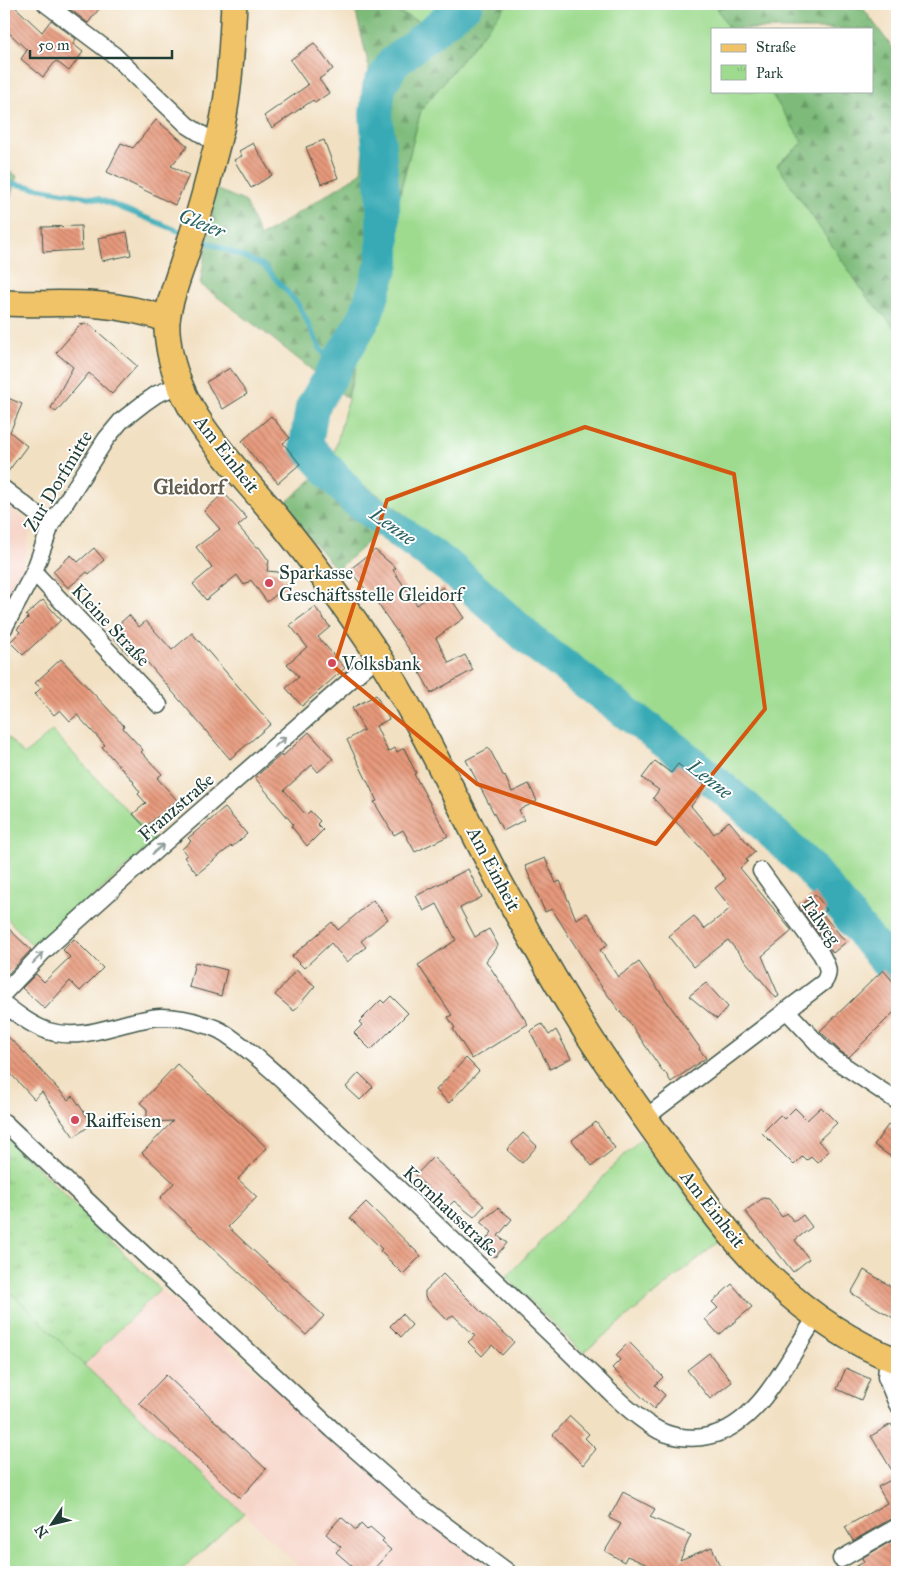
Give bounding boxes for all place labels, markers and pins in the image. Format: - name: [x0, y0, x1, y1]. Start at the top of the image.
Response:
- place label: Sparkasse Geschäftsstelle Gleidorf: [279, 561, 466, 606]
- marker: Sparkasse Geschäftsstelle Gleidorf: [263, 577, 275, 589]
- place label: Volksbank: [341, 652, 421, 675]
- marker: Volksbank: [326, 657, 338, 669]
- place label: Raiffeisen: [85, 1109, 161, 1132]
- marker: Raiffeisen: [69, 1114, 81, 1126]

